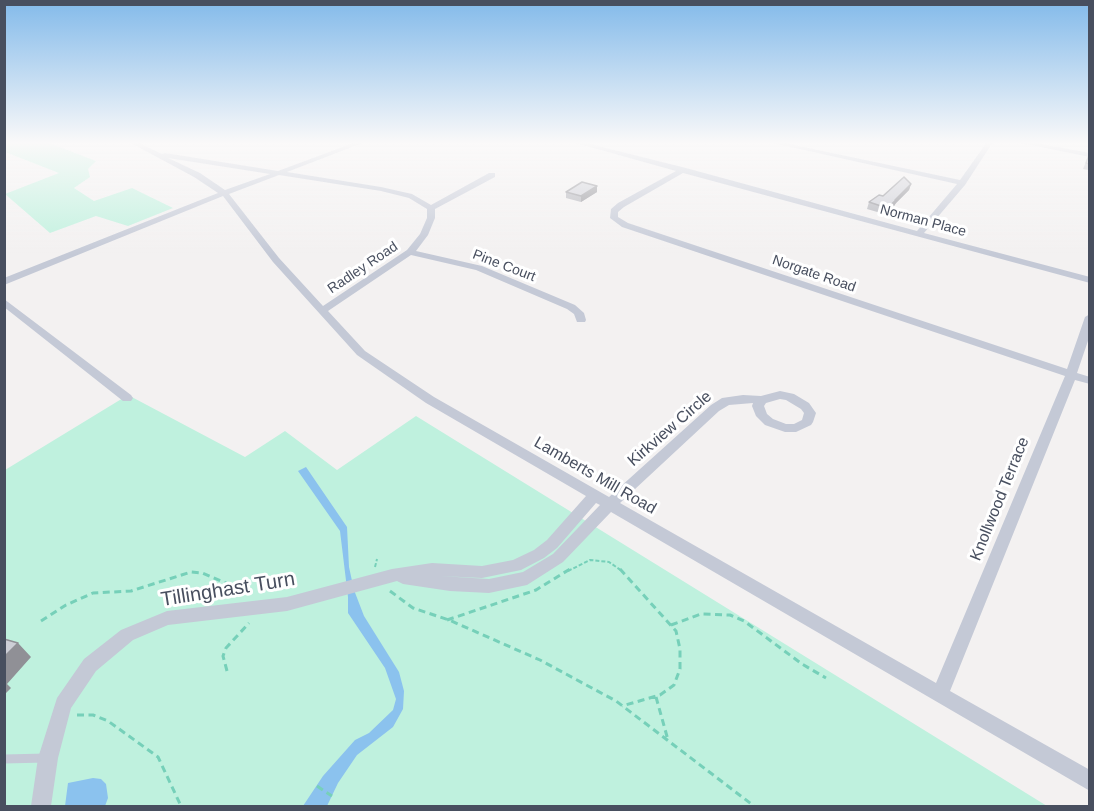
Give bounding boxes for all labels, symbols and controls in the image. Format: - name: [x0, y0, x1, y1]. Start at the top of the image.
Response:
- street label: Norman Place: [878, 201, 968, 241]
- street label: Radley Road: [325, 238, 401, 298]
- street label: Pine Court: [470, 246, 538, 286]
- street label: Norgate Road: [770, 252, 858, 296]
- street label: Kirkview Circle: [624, 387, 716, 471]
- street label: Lamberts Mill Road: [531, 433, 659, 519]
- street label: Knollwood Terrace: [966, 434, 1034, 564]
- street label: Tillinghast Turn: [159, 568, 297, 612]

